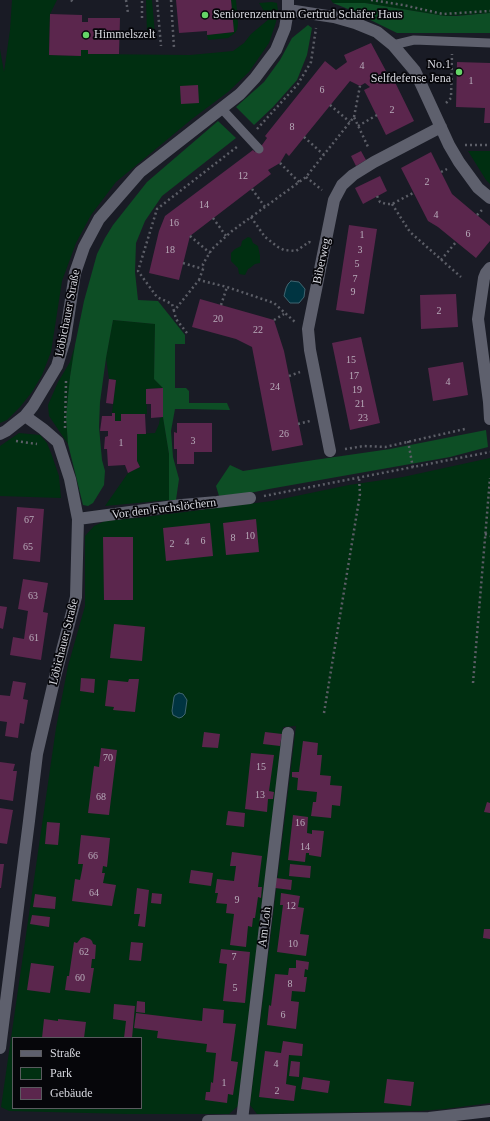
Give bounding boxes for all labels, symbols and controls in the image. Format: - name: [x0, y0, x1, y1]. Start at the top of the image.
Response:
- place label: Seniorenzentrum Gertrud Schäfer Haus: [213, 8, 403, 22]
- marker: Seniorenzentrum Gertrud Schäfer Haus: [200, 10, 210, 20]
- place label: Himmelszelt: [94, 28, 155, 42]
- marker: Himmelszelt: [81, 30, 91, 40]
- place label: No.1 Selfdefense Jena: [371, 58, 451, 86]
- house number: 4: [360, 60, 364, 72]
- marker: No.1 Selfdefense Jena: [454, 67, 464, 77]
- house number: 1: [468, 75, 474, 87]
- house number: 6: [320, 84, 324, 96]
- house number: 2: [390, 104, 394, 116]
- house number: 8: [290, 121, 294, 133]
- house number: 12: [238, 170, 248, 182]
- house number: 2: [424, 176, 430, 188]
- house number: 14: [199, 199, 209, 211]
- house number: 4: [434, 209, 438, 221]
- house number: 16: [169, 217, 179, 229]
- house number: 6: [466, 228, 470, 240]
- house number: 1: [360, 229, 364, 241]
- street label: Biberweg: [310, 237, 334, 285]
- house number: 18: [165, 244, 175, 256]
- house number: 3: [358, 244, 362, 256]
- house number: 5: [354, 258, 360, 270]
- street label: Löbichauer Straße: [53, 268, 83, 358]
- house number: 7: [352, 273, 358, 285]
- house number: 9: [350, 286, 356, 298]
- house number: 2: [436, 305, 442, 317]
- house number: 20: [213, 313, 223, 325]
- house number: 22: [253, 324, 263, 336]
- house number: 15: [346, 354, 356, 366]
- house number: 17: [349, 370, 359, 382]
- house number: 4: [446, 376, 450, 388]
- house number: 24: [270, 381, 280, 393]
- house number: 19: [352, 384, 362, 396]
- house number: 21: [355, 398, 365, 410]
- house number: 23: [358, 412, 368, 424]
- house number: 26: [279, 428, 289, 440]
- house number: 3: [190, 435, 196, 447]
- house number: 1: [118, 437, 124, 449]
- street label: Vor den Fuchslöchern: [111, 495, 217, 523]
- house number: 67: [24, 514, 34, 526]
- house number: 10: [245, 530, 255, 542]
- house number: 8: [230, 532, 236, 544]
- house number: 6: [200, 535, 206, 547]
- house number: 4: [184, 536, 190, 548]
- house number: 2: [170, 538, 174, 550]
- house number: 65: [23, 541, 33, 553]
- house number: 63: [28, 590, 38, 602]
- street label: Löbichauer Straße: [46, 597, 82, 687]
- house number: 61: [29, 632, 39, 644]
- house number: 70: [103, 752, 113, 764]
- house number: 15: [256, 761, 266, 773]
- house number: 13: [255, 789, 265, 801]
- house number: 68: [96, 791, 106, 803]
- house number: 16: [295, 817, 305, 829]
- house number: 14: [300, 841, 310, 853]
- house number: 66: [88, 850, 98, 862]
- house number: 64: [89, 887, 99, 899]
- house number: 9: [234, 894, 240, 906]
- house number: 12: [286, 900, 296, 912]
- street label: Am Loh: [255, 906, 275, 948]
- house number: 10: [288, 938, 298, 950]
- house number: 62: [79, 946, 89, 958]
- house number: 7: [232, 951, 236, 963]
- house number: 60: [75, 972, 85, 984]
- house number: 8: [288, 978, 292, 990]
- house number: 5: [232, 982, 238, 994]
- house number: 6: [280, 1009, 286, 1021]
- legend: [12, 1037, 142, 1109]
- text: Straße: [50, 1046, 81, 1060]
- house number: 4: [274, 1058, 278, 1070]
- text: Park: [50, 1066, 72, 1080]
- house number: 1: [222, 1077, 226, 1089]
- house number: 2: [274, 1085, 280, 1097]
- text: Gebäude: [50, 1086, 93, 1100]

